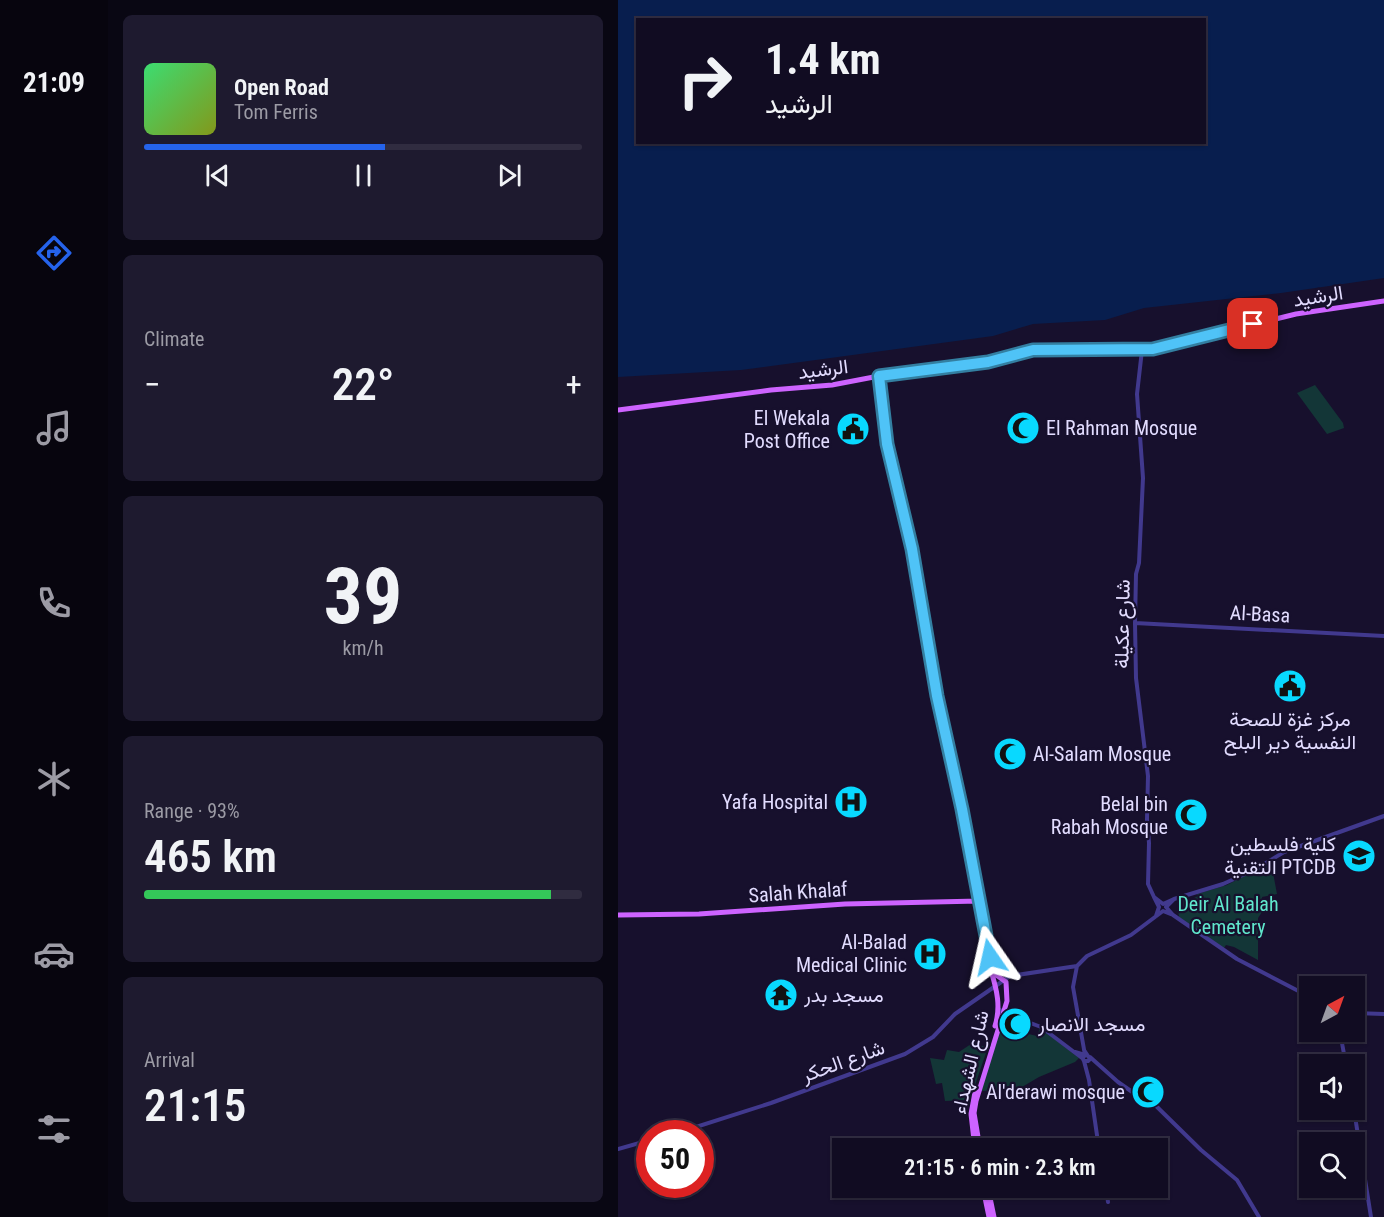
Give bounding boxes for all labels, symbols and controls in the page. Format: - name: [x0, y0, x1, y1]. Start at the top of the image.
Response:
- text: 1.4 km: [765, 35, 881, 84]
- icon: right: [666, 42, 744, 120]
- text: 21:09: [23, 67, 85, 99]
- text: Open Road: [234, 75, 329, 100]
- text: الرشيد: [765, 88, 833, 120]
- text: Tom Ferris: [234, 100, 318, 124]
- icon: previous: [201, 159, 234, 192]
- icon: pause: [347, 159, 380, 192]
- icon: next: [493, 159, 526, 192]
- icon: directions: [33, 232, 75, 274]
- street label: الرشيد: [1291, 280, 1345, 313]
- pin: [1227, 298, 1278, 349]
- icon: arrive: [1236, 307, 1269, 340]
- text: Climate: [144, 327, 204, 351]
- street label: الرشيد: [797, 354, 850, 385]
- text: 22°: [332, 358, 394, 411]
- text: −: [144, 365, 161, 404]
- text: +: [566, 365, 582, 404]
- place label: El Wekala Post Office: [744, 406, 830, 453]
- icon: music: [33, 407, 75, 449]
- mosque icon: El Rahman Mosque: [1005, 410, 1041, 446]
- public building icon: El Wekala Post Office: [835, 411, 871, 447]
- place label: El Rahman Mosque: [1046, 416, 1197, 440]
- text: 39: [324, 551, 402, 642]
- street label: شارع عكيلة: [1109, 579, 1137, 669]
- icon: phone: [33, 582, 75, 624]
- street label: Al-Basa: [1229, 600, 1291, 628]
- text: km/h: [342, 636, 384, 660]
- public building icon: مركز غزة للصحة النفسية دير البلح: [1272, 668, 1308, 704]
- place label: مركز غزة للصحة النفسية دير البلح: [1224, 707, 1356, 756]
- mosque icon: Al-Salam Mosque: [992, 736, 1028, 772]
- place label: Al-Salam Mosque: [1033, 742, 1171, 766]
- icon: climate: [33, 758, 75, 800]
- hospital icon: Yafa Hospital: [833, 784, 869, 820]
- place label: Yafa Hospital: [722, 790, 828, 814]
- place label: Belal bin Rabah Mosque: [1051, 792, 1168, 839]
- mosque icon: Belal bin Rabah Mosque: [1173, 797, 1209, 833]
- text: Range · 93%: [144, 799, 240, 823]
- text: 465 km: [144, 830, 277, 883]
- place label: كلية فلسطين التقنية PTCDB: [1224, 832, 1336, 879]
- school or university icon: كلية فلسطين التقنية PTCDB: [1341, 838, 1377, 874]
- street label: Salah Khalaf: [748, 877, 849, 907]
- park label: Deir Al Balah Cemetery: [1177, 892, 1279, 939]
- position arrow: [958, 925, 1022, 989]
- place label: Al-Balad Medical Clinic: [796, 930, 907, 977]
- icon: car: [33, 933, 75, 975]
- hospital icon: Al-Balad Medical Clinic: [912, 936, 948, 972]
- north arrow: [1299, 976, 1365, 1042]
- map controls: [1299, 976, 1365, 1198]
- temple icon: مسجد بدر: [763, 977, 799, 1013]
- place label: مسجد بدر: [803, 983, 884, 1008]
- mosque icon: مسجد الانصار: [997, 1006, 1033, 1042]
- street label: شارع الشهداء: [946, 1008, 996, 1117]
- place label: مسجد الانصار: [1037, 1012, 1145, 1037]
- street label: شارع الحكر: [797, 1035, 889, 1089]
- text: Arrival: [144, 1048, 195, 1072]
- button: sound: [1299, 1054, 1365, 1120]
- mosque icon: Al'derawi mosque: [1130, 1074, 1166, 1110]
- text: 21:15: [144, 1079, 246, 1132]
- place label: Al'derawi mosque: [986, 1080, 1125, 1104]
- icon: filters: [33, 1108, 75, 1150]
- speed limit sign: 50: [636, 1120, 714, 1198]
- button: search: [1299, 1132, 1365, 1198]
- text: 21:15 · 6 min · 2.3 km: [904, 1155, 1096, 1180]

